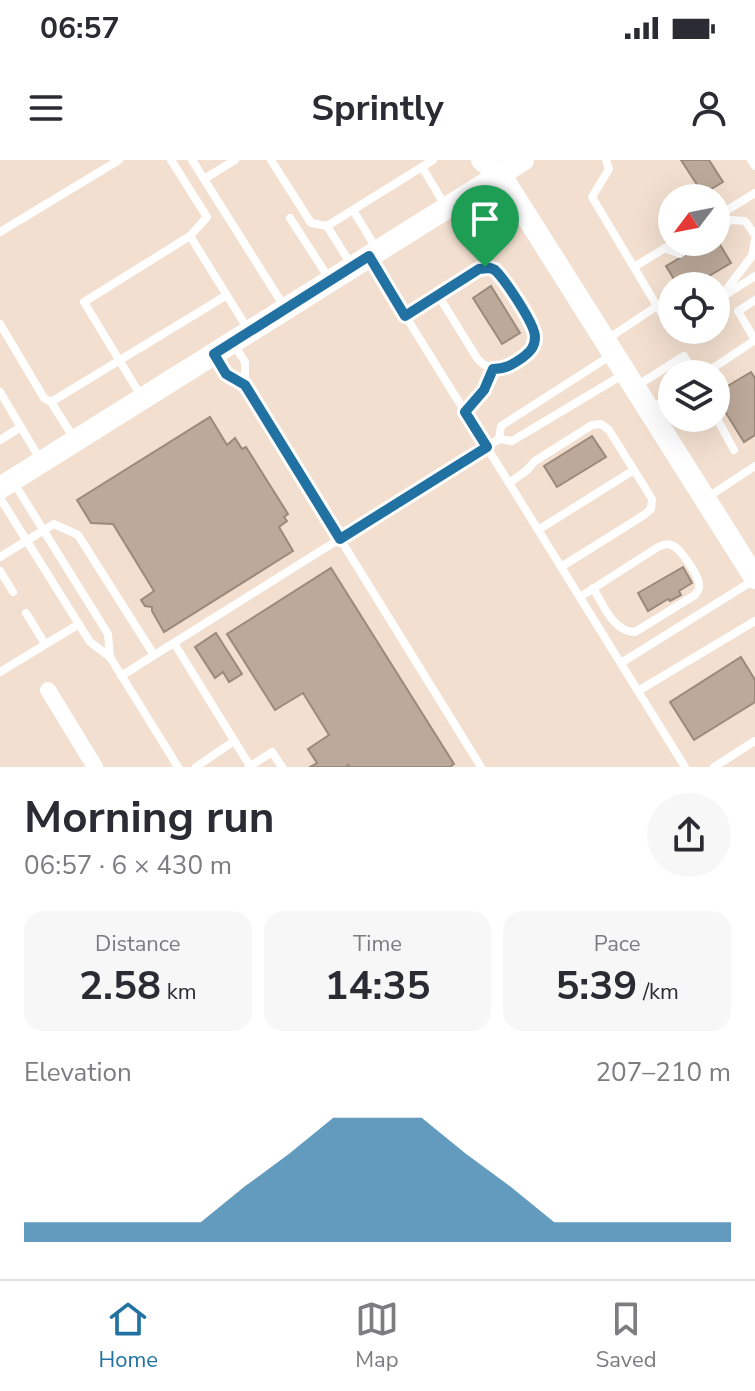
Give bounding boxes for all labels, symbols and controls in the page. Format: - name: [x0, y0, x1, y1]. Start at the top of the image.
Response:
- text: 06:57: [40, 8, 119, 49]
- text: Sprintly: [311, 84, 444, 133]
- icon: menu: [24, 86, 68, 130]
- icon: person: [687, 86, 731, 130]
- north arrow: [658, 184, 730, 256]
- map controls: [658, 184, 730, 432]
- pin: [451, 185, 519, 267]
- icon: arrive: [463, 197, 507, 241]
- button: locate: [658, 272, 730, 344]
- button: layers: [658, 360, 730, 432]
- text: Morning run: [24, 788, 274, 848]
- button: share: [647, 793, 731, 877]
- text: 06:57 · 6 × 430 m: [24, 848, 232, 883]
- text: Distance: [95, 929, 181, 959]
- text: Time: [353, 929, 402, 959]
- text: Pace: [594, 929, 641, 959]
- text: 2.58: [79, 959, 161, 1013]
- text: 14:35: [325, 959, 430, 1013]
- text: 5:39: [555, 959, 637, 1013]
- text: km: [161, 977, 197, 1007]
- text: /km: [637, 977, 679, 1007]
- text: Elevation: [24, 1055, 132, 1090]
- text: 207–210 m: [595, 1055, 731, 1090]
- tab: Home: [98, 1297, 158, 1375]
- tab: Map: [355, 1297, 399, 1375]
- tab: Saved: [596, 1297, 657, 1375]

